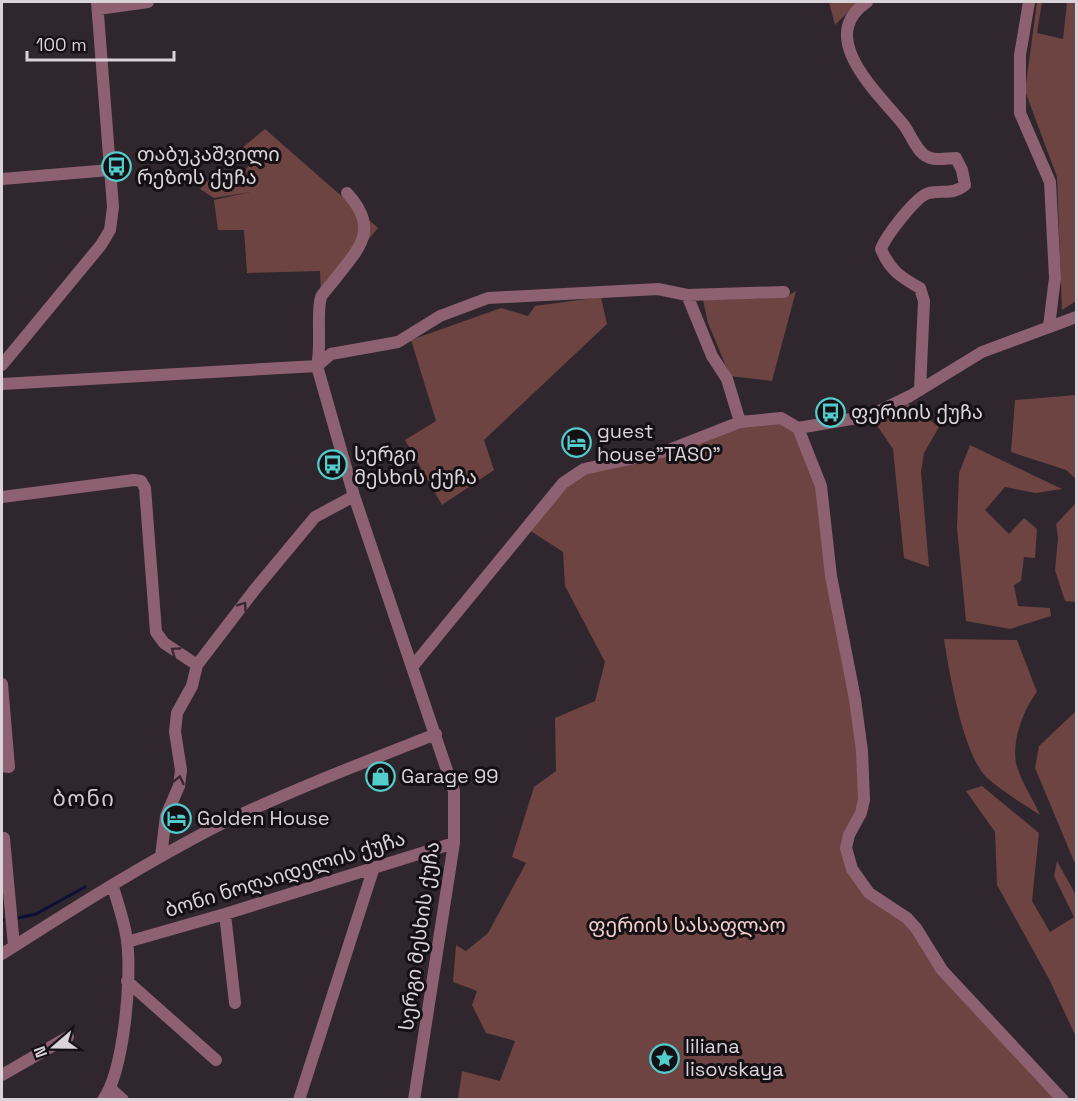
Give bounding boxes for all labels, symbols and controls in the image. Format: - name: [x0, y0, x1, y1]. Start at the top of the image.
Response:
- scale bar: [27, 24, 174, 62]
- text: 100 m: [36, 33, 87, 56]
- place label: თაბუკაშვილი რეზოს ქუჩა: [137, 141, 280, 190]
- bus stop icon: თაბუკაშვილი რეზოს ქუჩა: [100, 150, 132, 182]
- bus stop icon: ფერიის ქუჩა: [814, 396, 846, 428]
- place label: ფერიის ქუჩა: [851, 399, 983, 425]
- place label: guest house"TASO": [597, 418, 721, 467]
- hotel icon: guest house"TASO": [560, 427, 592, 459]
- place label: სერგი მესხის ქუჩა: [354, 441, 477, 490]
- bus stop icon: სერგი მესხის ქუჩა: [317, 449, 349, 481]
- one-way arrow: [236, 602, 247, 613]
- one-way arrow: [171, 646, 181, 658]
- shop icon: Garage 99: [364, 760, 396, 792]
- place label: Garage 99: [401, 763, 498, 789]
- one-way arrow: [172, 775, 185, 785]
- district label: ბონი: [53, 784, 115, 812]
- hotel icon: Golden House: [160, 802, 192, 834]
- place label: Golden House: [197, 805, 330, 831]
- street label: ბონი ნოღაიდელის ქუჩა: [162, 825, 408, 923]
- street label: სერგი მესხის ქუჩა: [393, 840, 445, 1032]
- park label: ფერიის სასაფლაო: [588, 912, 786, 938]
- north arrow: [24, 1017, 84, 1077]
- place label: liliana lisovskaya: [685, 1033, 784, 1082]
- place icon: liliana lisovskaya: [648, 1042, 680, 1074]
- text: N: [29, 1043, 52, 1061]

